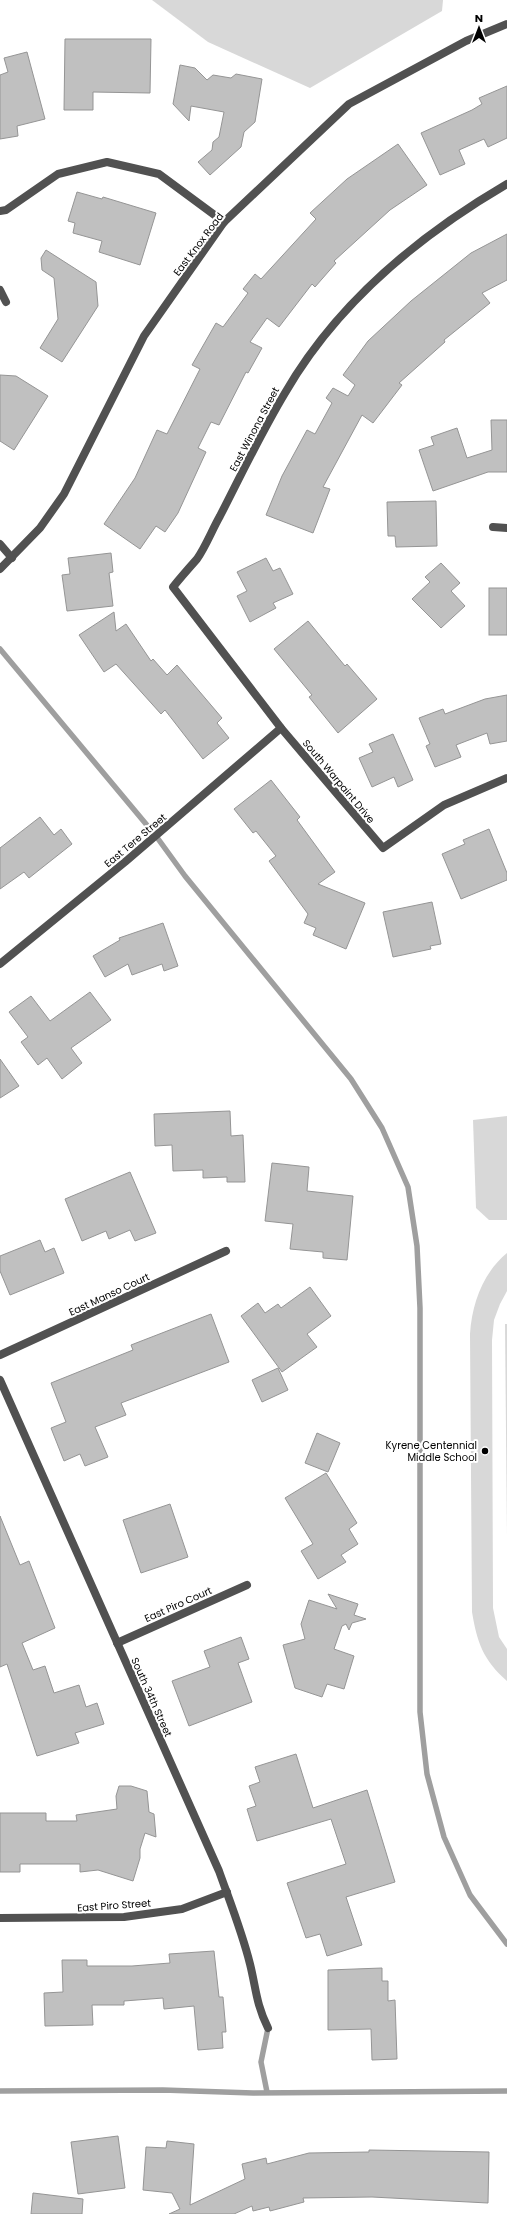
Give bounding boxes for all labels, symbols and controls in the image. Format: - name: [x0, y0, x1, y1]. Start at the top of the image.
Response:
- north arrow: [459, 8, 499, 48]
- text: N: [475, 10, 483, 26]
- street label: East Knox Road: [170, 210, 227, 279]
- street label: East Winona Street: [226, 384, 283, 474]
- street label: South Warpaint Drive: [299, 736, 378, 827]
- street label: East Tere Street: [101, 810, 170, 871]
- street label: East Manso Court: [66, 1269, 152, 1320]
- place label: Kyrene Centennial Middle School: [386, 1438, 477, 1465]
- marker: Kyrene Centennial Middle School: [480, 1446, 490, 1456]
- street label: East Piro Court: [142, 1583, 215, 1626]
- street label: South 34th Street: [127, 1655, 176, 1740]
- street label: East Piro Street: [77, 1895, 152, 1916]

